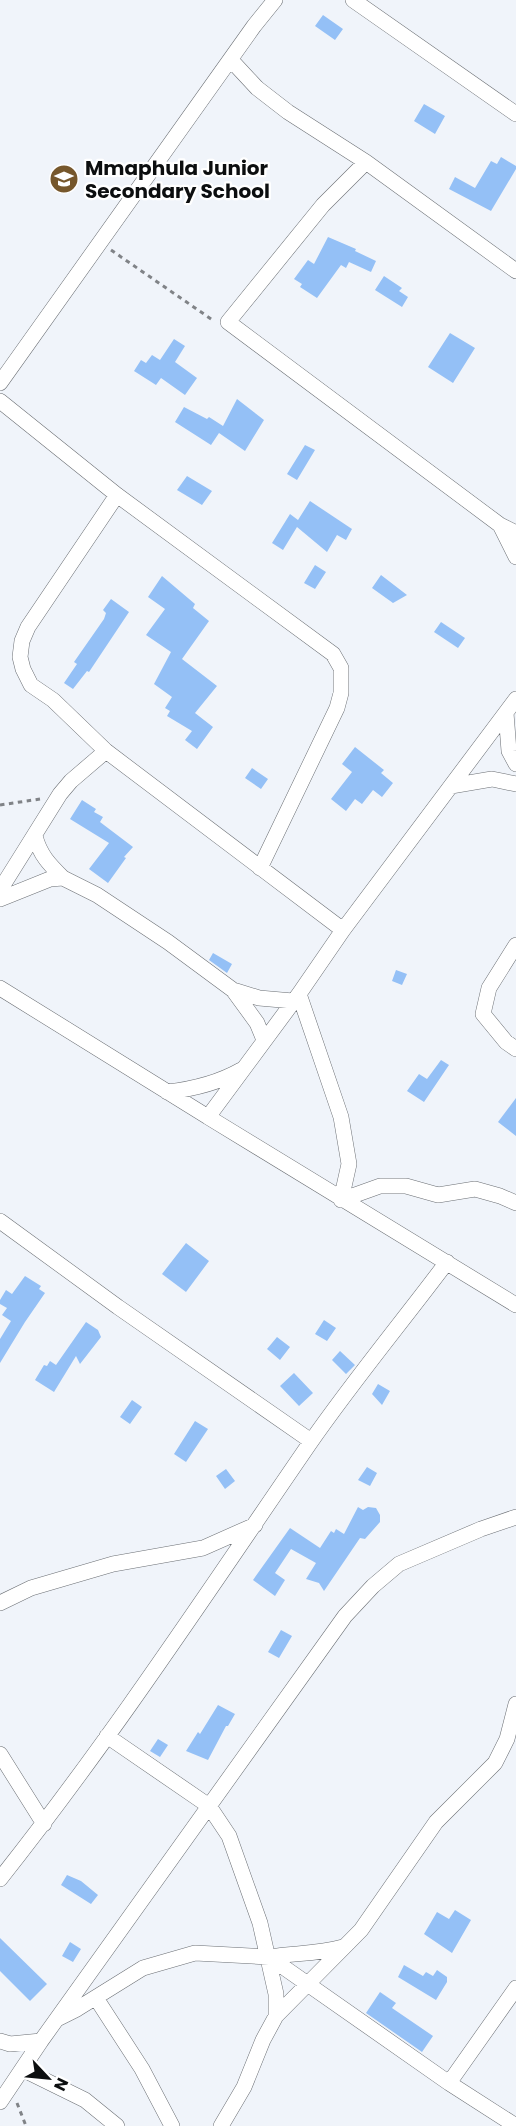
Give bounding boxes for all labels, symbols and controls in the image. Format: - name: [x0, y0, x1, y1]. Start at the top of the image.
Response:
- place label: Mmaphula Junior Secondary School: [85, 154, 270, 205]
- school or university icon: Mmaphula Junior Secondary School: [48, 163, 80, 195]
- north arrow: [18, 2048, 78, 2108]
- text: N: [48, 2074, 74, 2095]

